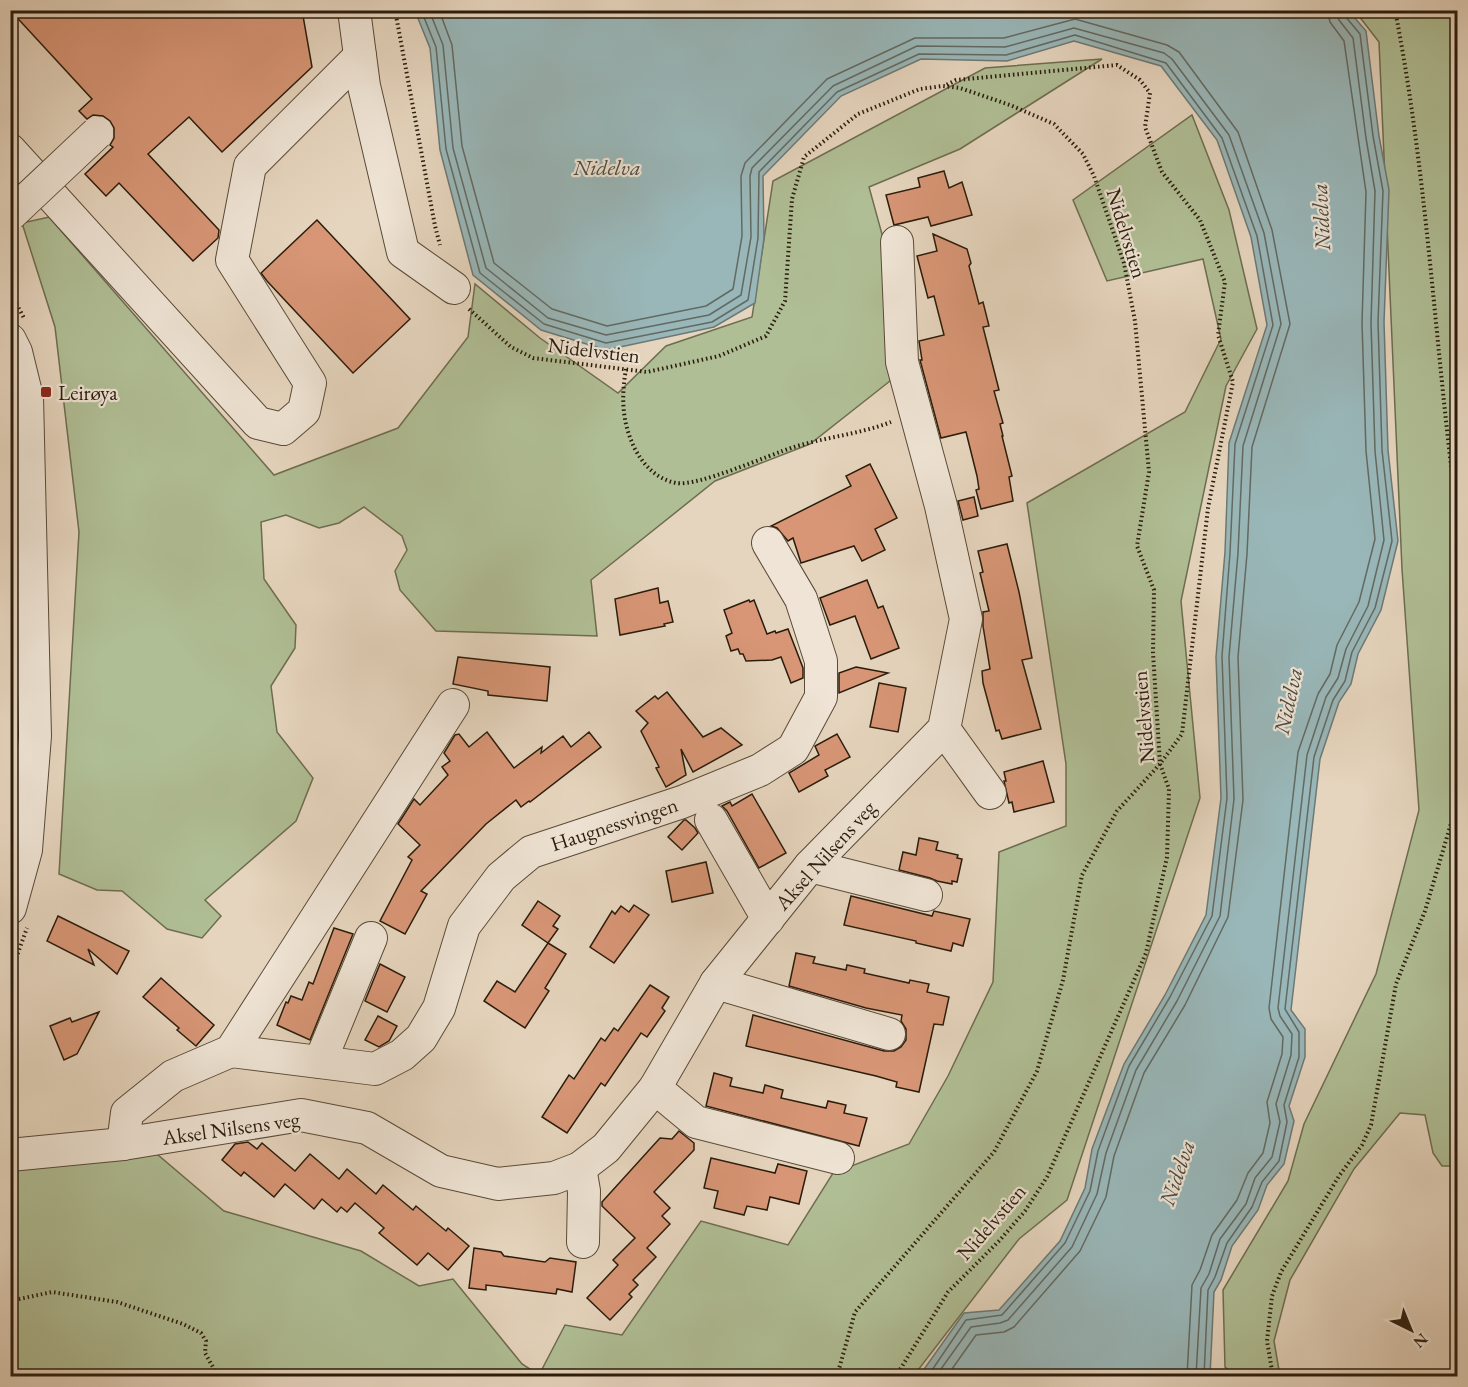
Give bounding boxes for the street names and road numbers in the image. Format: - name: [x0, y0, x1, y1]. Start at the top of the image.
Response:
- street label: Nidelvstien: [1101, 185, 1153, 281]
- street label: Nidelvstien: [546, 331, 642, 369]
- street label: Nidelvstien: [1126, 670, 1160, 764]
- street label: Haugnessvingen: [547, 791, 681, 857]
- street label: Aksel Nilsens veg: [768, 794, 882, 916]
- street label: Aksel Nilsens veg: [160, 1105, 302, 1151]
- street label: Nidelvstien: [950, 1178, 1032, 1266]

